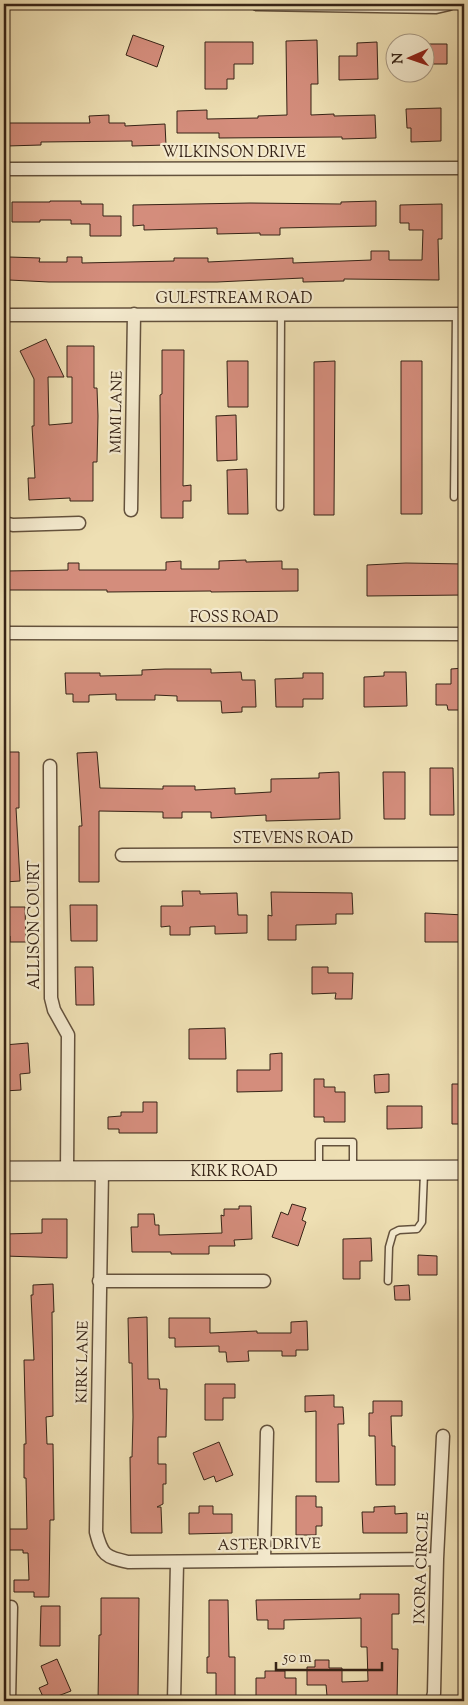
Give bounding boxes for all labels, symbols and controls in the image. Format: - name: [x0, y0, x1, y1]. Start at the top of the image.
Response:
- north arrow: [386, 32, 436, 82]
- text: N: [389, 52, 409, 64]
- street label: WILKINSON DRIVE: [162, 143, 306, 164]
- street label: GULFSTREAM ROAD: [156, 289, 313, 310]
- street label: MIMI LANE: [106, 370, 129, 454]
- street label: FOSS ROAD: [190, 608, 278, 629]
- street label: STEVENS ROAD: [233, 829, 353, 850]
- street label: ALLISON COURT: [25, 860, 46, 990]
- street label: KIRK ROAD: [190, 1162, 278, 1183]
- street label: KIRK LANE: [72, 1320, 95, 1404]
- street label: IXORA CIRCLE: [410, 1512, 435, 1625]
- street label: ASTER DRIVE: [217, 1534, 321, 1557]
- scale bar: [276, 1640, 382, 1672]
- text: 50 m: [282, 1648, 312, 1669]

